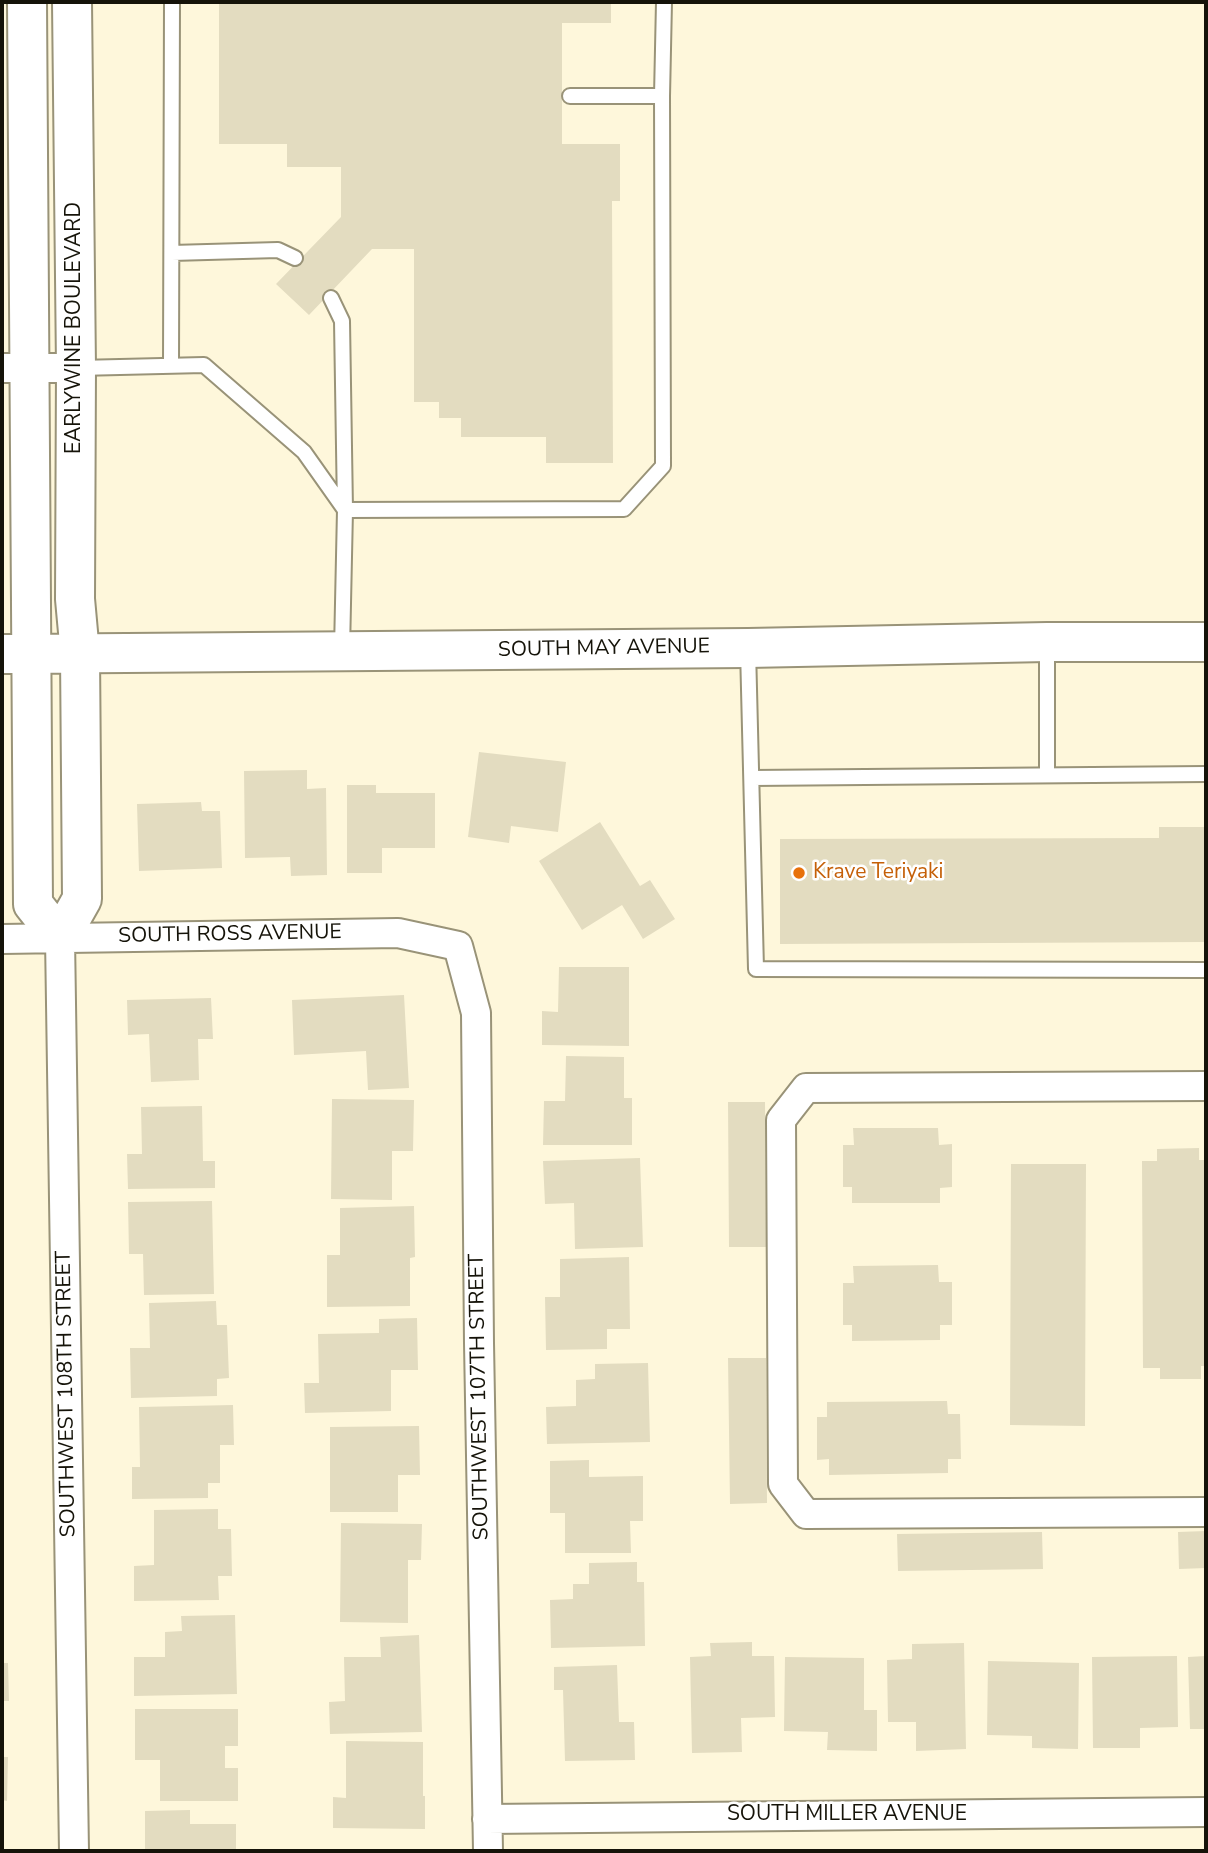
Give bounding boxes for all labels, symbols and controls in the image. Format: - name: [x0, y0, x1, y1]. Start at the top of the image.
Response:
- street label: EARLYWINE BOULEVARD: [62, 202, 88, 454]
- street label: SOUTH MAY AVENUE: [498, 635, 710, 663]
- place label: Krave Teriyaki: [813, 860, 943, 886]
- marker: Krave Teriyaki: [791, 865, 807, 881]
- street label: SOUTH ROSS AVENUE: [118, 920, 342, 950]
- street label: SOUTHWEST 108TH STREET: [52, 1250, 82, 1538]
- street label: SOUTHWEST 107TH STREET: [465, 1253, 495, 1541]
- street label: SOUTH MILLER AVENUE: [727, 1802, 967, 1828]

